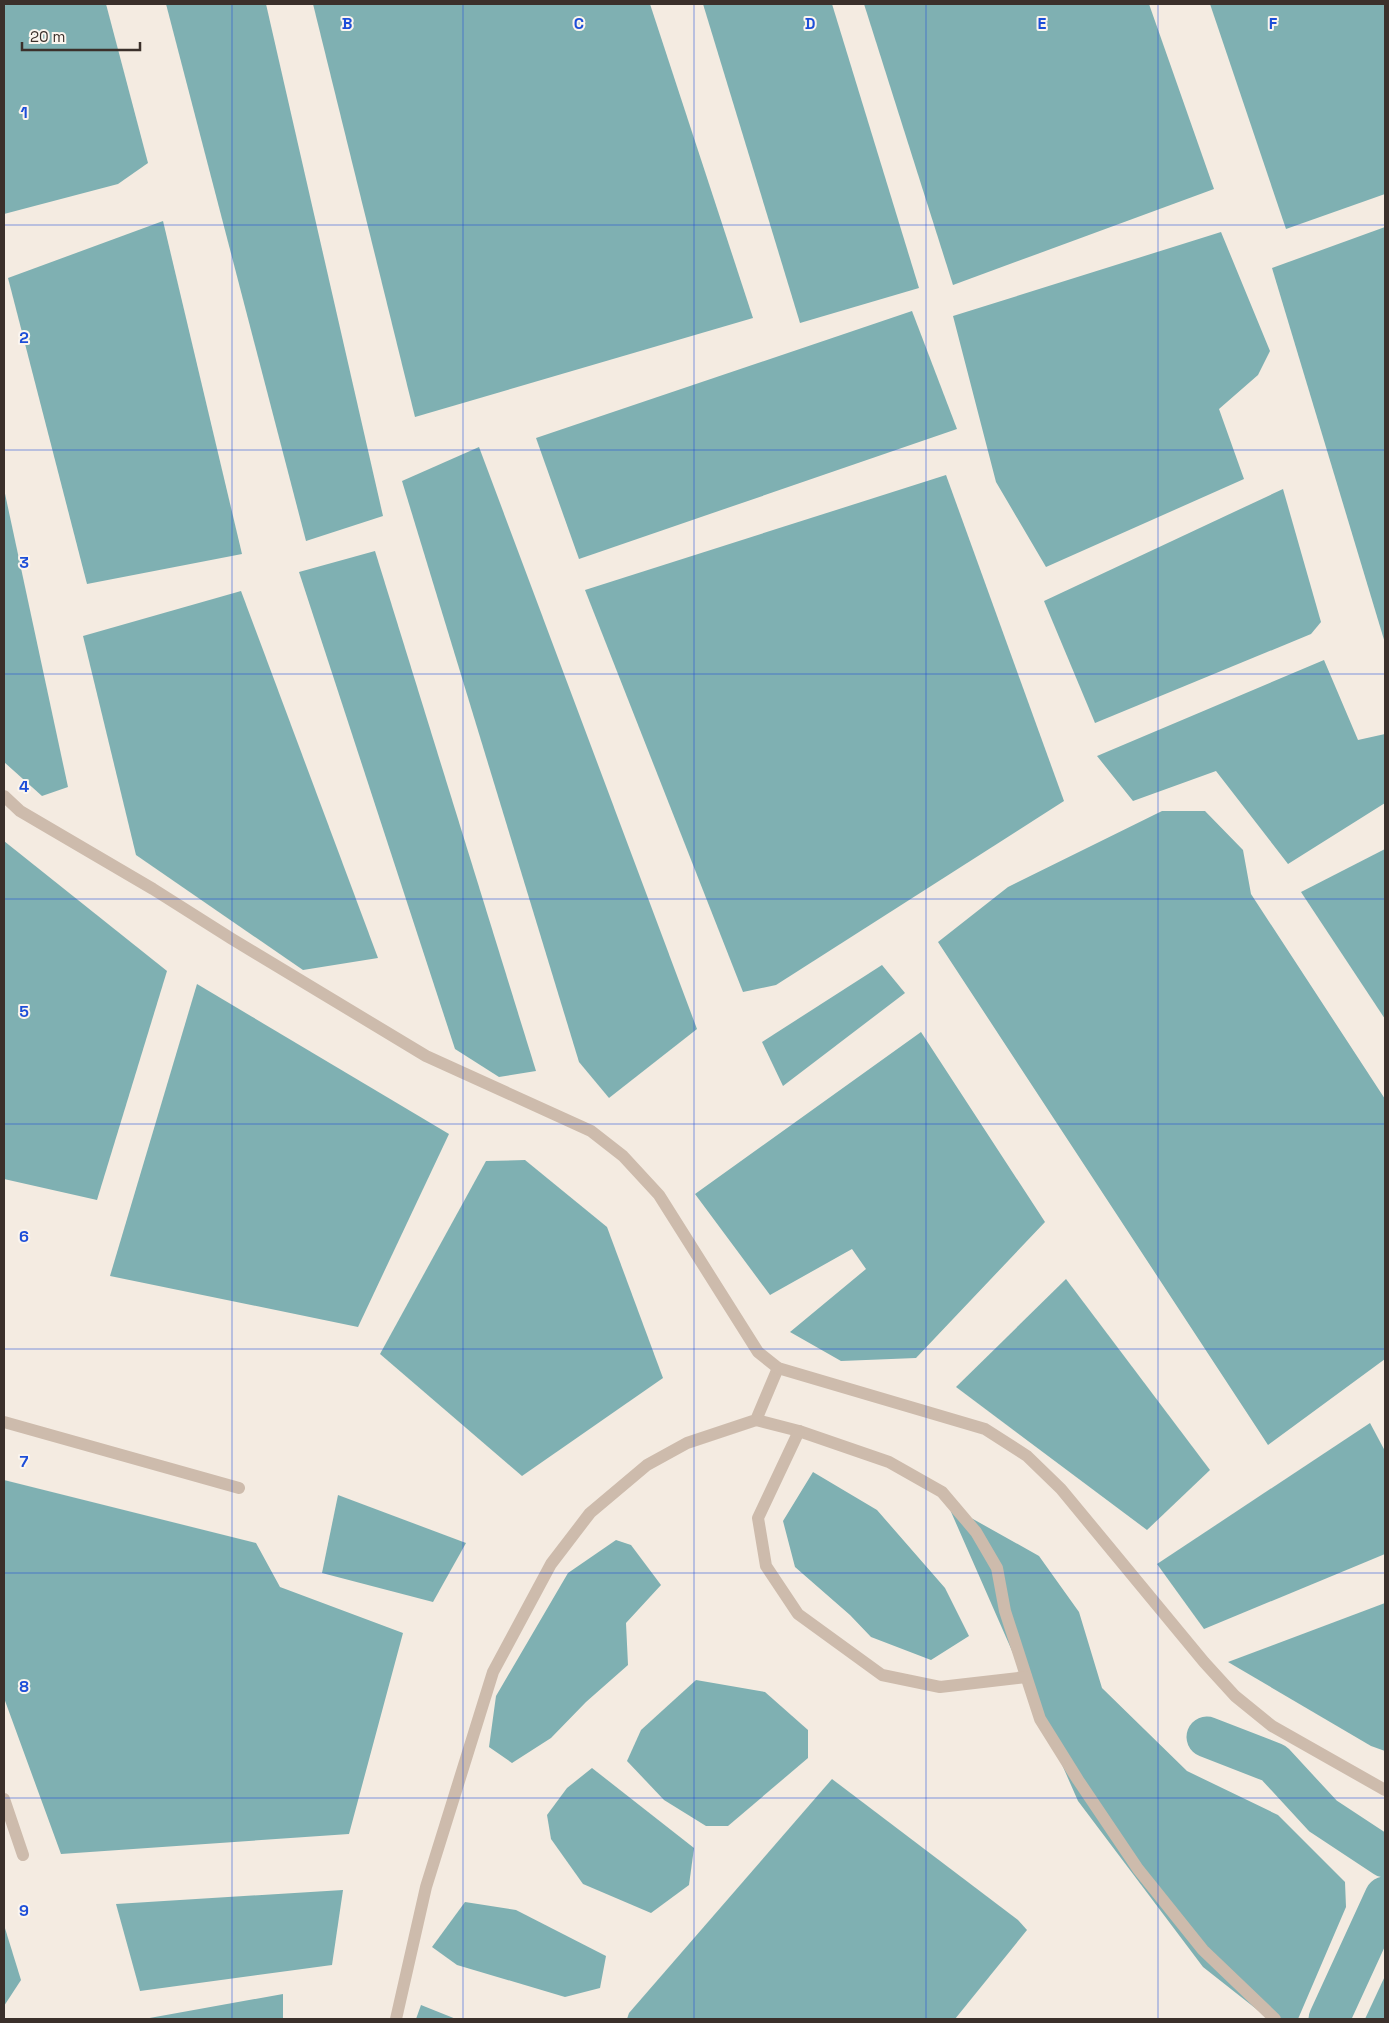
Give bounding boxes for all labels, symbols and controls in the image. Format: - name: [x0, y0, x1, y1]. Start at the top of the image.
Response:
- text: B: [342, 13, 352, 34]
- text: C: [574, 13, 584, 34]
- text: D: [805, 13, 815, 34]
- text: E: [1038, 13, 1047, 34]
- text: F: [1269, 13, 1278, 34]
- scale bar: [22, 20, 140, 52]
- text: 20 m: [30, 27, 65, 46]
- text: 1: [20, 102, 28, 123]
- text: 2: [19, 327, 29, 348]
- text: 3: [19, 552, 29, 573]
- text: 4: [19, 776, 29, 797]
- text: 5: [19, 1001, 29, 1022]
- text: 6: [19, 1226, 29, 1247]
- text: 7: [20, 1451, 29, 1472]
- text: 8: [19, 1676, 29, 1697]
- text: 9: [19, 1900, 29, 1921]

